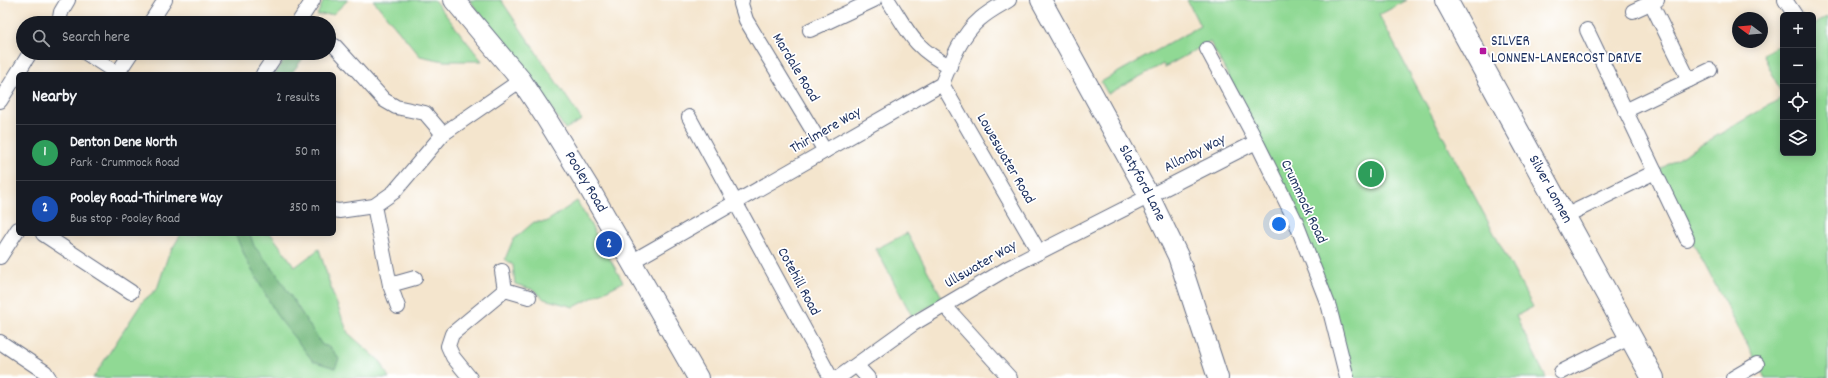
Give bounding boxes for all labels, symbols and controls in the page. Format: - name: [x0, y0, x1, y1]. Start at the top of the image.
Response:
- north arrow: [1732, 12, 1768, 48]
- map controls: [1780, 12, 1816, 156]
- button: +: [1780, 12, 1816, 48]
- search box: [16, 16, 336, 60]
- icon: search: [30, 27, 52, 49]
- text: Search here: [62, 27, 130, 49]
- street label: Mardale Road: [766, 29, 824, 107]
- place label: SILVER LONNEN-LANERCOST DRIVE: [1491, 31, 1642, 70]
- marker: SILVER LONNEN-LANERCOST DRIVE: [1478, 46, 1488, 56]
- button: −: [1780, 48, 1816, 84]
- button: locate: [1780, 84, 1816, 120]
- text: Nearby: [32, 86, 76, 110]
- text: 2 results: [276, 89, 320, 108]
- street label: Thirlmere Way: [786, 101, 866, 160]
- street label: Loweswater Road: [970, 110, 1040, 208]
- button: layers: [1780, 120, 1816, 156]
- street label: Allonby Way: [1160, 129, 1231, 179]
- text: Denton Dene North: [70, 132, 177, 154]
- street label: Slatyford Lane: [1112, 141, 1171, 225]
- text: 1: [44, 143, 46, 162]
- text: 50 m: [295, 143, 320, 162]
- street label: Pooley Road: [558, 147, 612, 217]
- street label: Silver Lonnen: [1522, 151, 1577, 228]
- text: Park · Crummock Road: [70, 154, 179, 173]
- street label: Crummock Road: [1274, 156, 1332, 248]
- pin: 1: [1358, 159, 1384, 189]
- text: Pooley Road-Thirlmere Way: [70, 188, 222, 210]
- text: 2: [42, 199, 48, 218]
- text: 350 m: [289, 199, 320, 218]
- text: Bus stop · Pooley Road: [70, 210, 180, 229]
- your location: [1269, 214, 1289, 234]
- pin: 2: [596, 229, 622, 259]
- street label: Ullswater Way: [941, 235, 1022, 295]
- street label: Cotehill Road: [771, 244, 825, 320]

